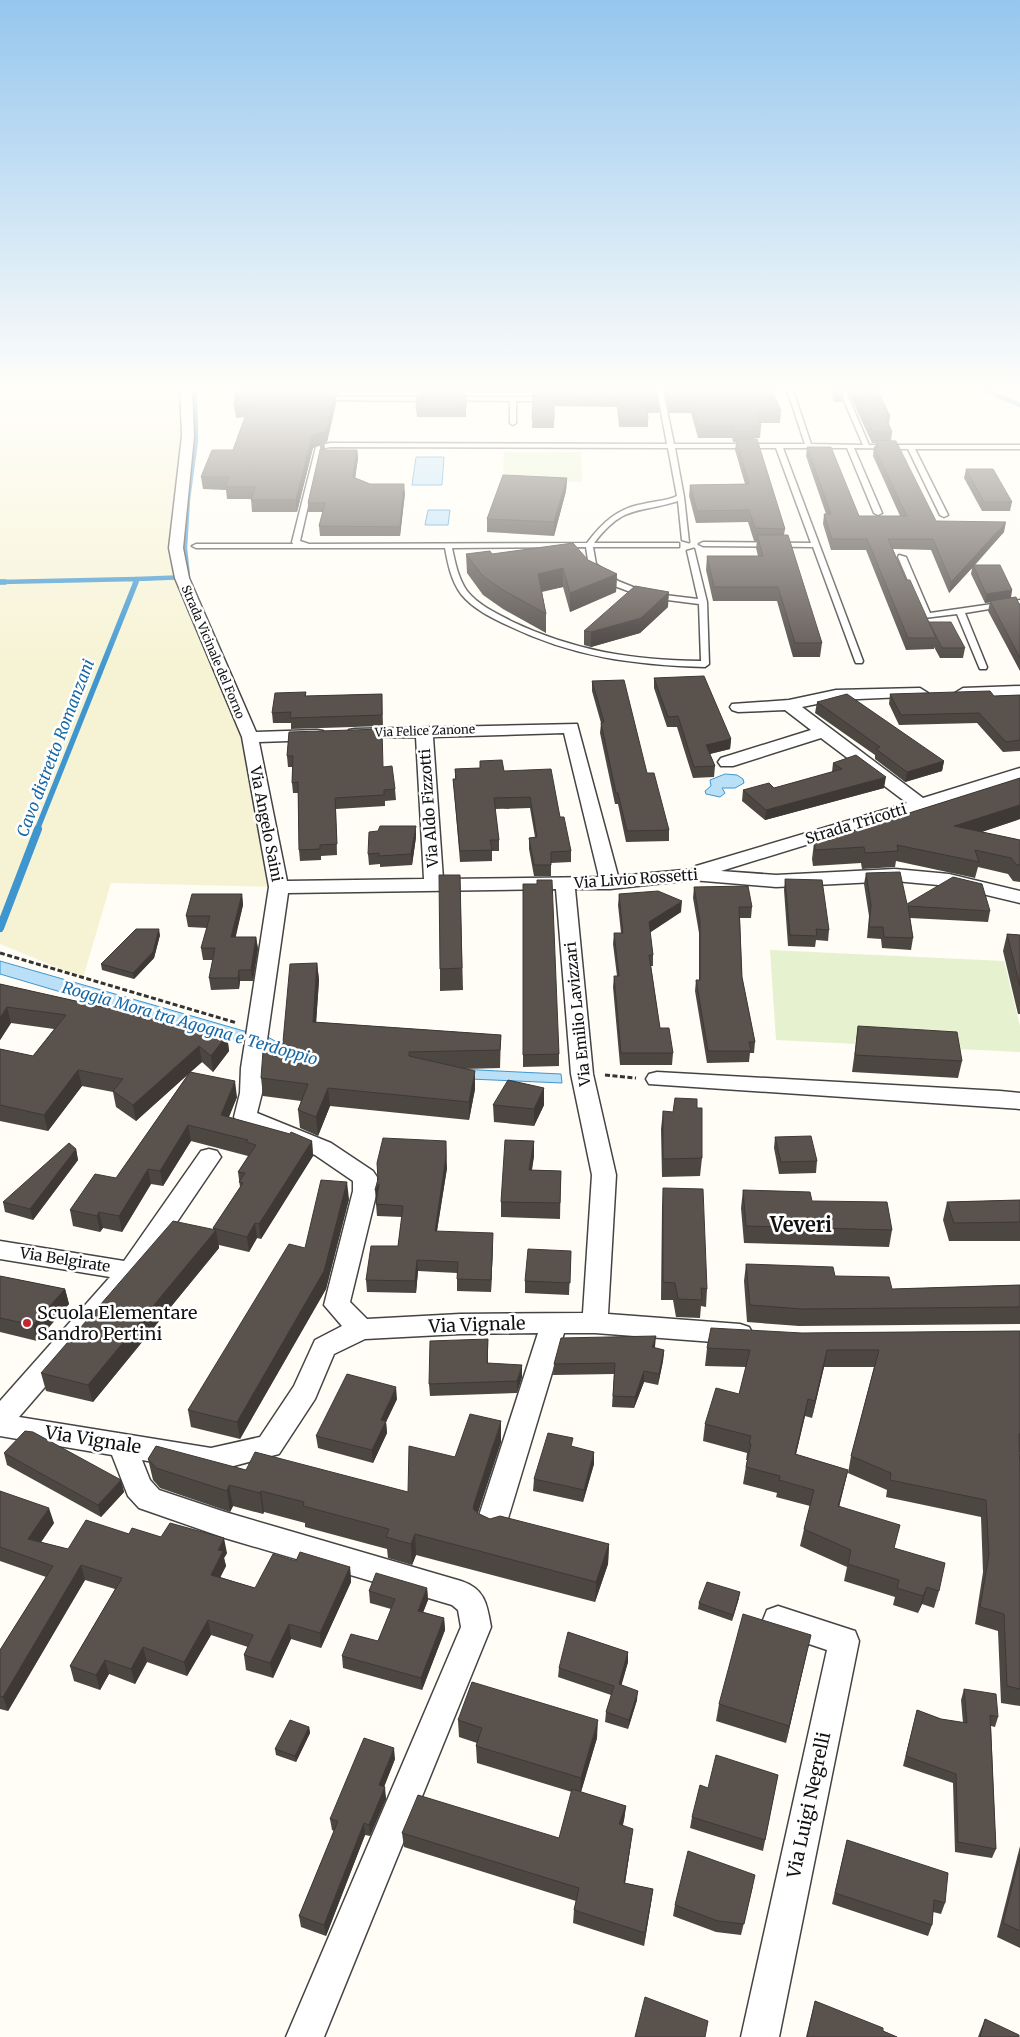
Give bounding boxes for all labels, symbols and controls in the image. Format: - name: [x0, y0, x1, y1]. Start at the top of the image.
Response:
- street label: Strada Vicinale del Forno: [179, 583, 248, 721]
- water label: Cavo distretto Romanzani: [12, 656, 98, 840]
- street label: Via Felice Zanone: [374, 721, 475, 740]
- street label: Via Aldo Fizzotti: [415, 748, 442, 869]
- street label: Via Angelo Saini: [246, 764, 287, 883]
- street label: Strada Tricotti: [803, 799, 909, 848]
- street label: Via Livio Rossetti: [572, 865, 699, 892]
- street label: Via Emilio Lavizzari: [560, 941, 595, 1088]
- water label: Roggia Mora tra Agogna e Terdoppio: [60, 977, 320, 1069]
- district label: Veveri: [769, 1212, 832, 1237]
- street label: Via Belgirate: [18, 1243, 112, 1276]
- place label: Scuola Elementare Sandro Pertini: [37, 1301, 197, 1345]
- street label: Via Vignale: [427, 1311, 526, 1338]
- marker: Scuola Elementare Sandro Pertini: [21, 1317, 33, 1329]
- street label: Via Vignale: [42, 1420, 143, 1458]
- street label: Via Luigi Negrelli: [782, 1730, 835, 1881]

